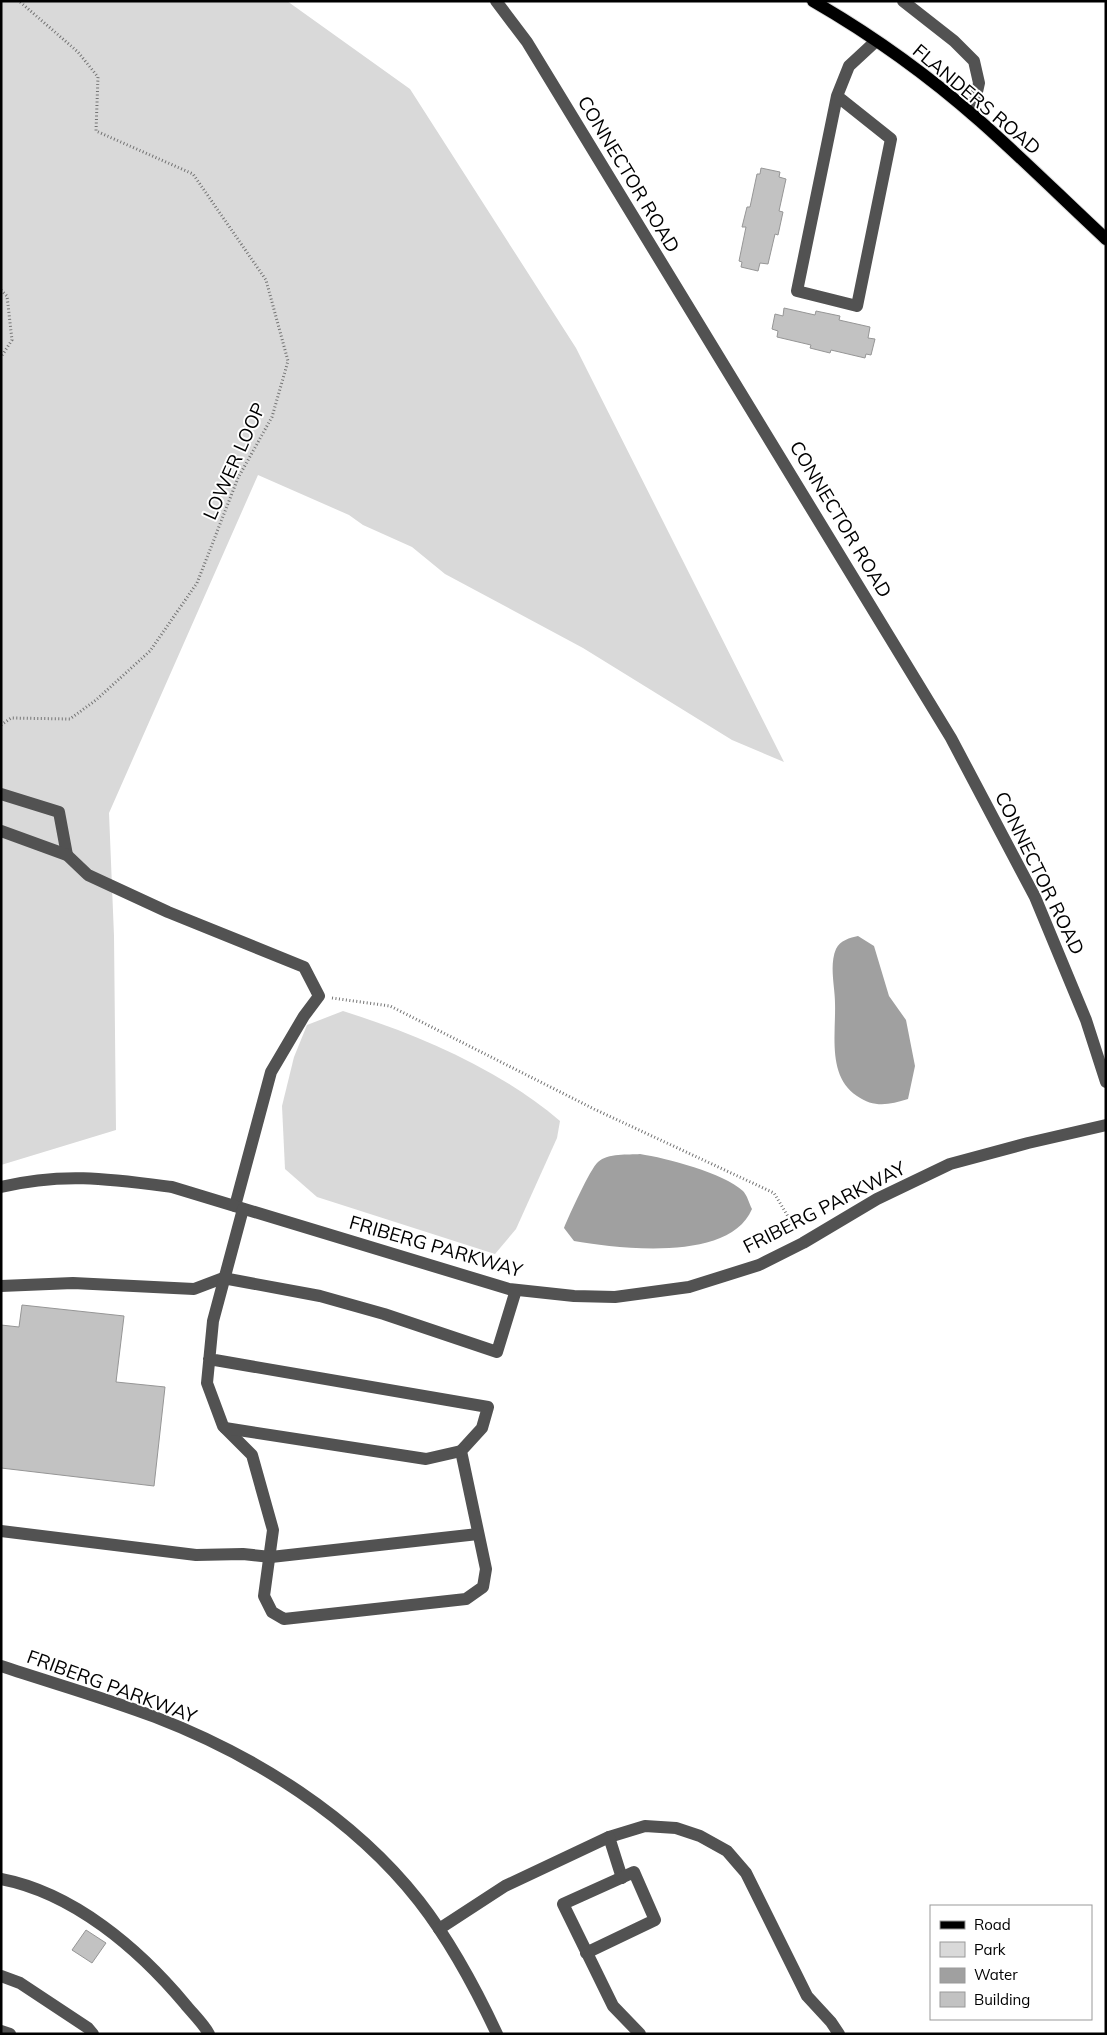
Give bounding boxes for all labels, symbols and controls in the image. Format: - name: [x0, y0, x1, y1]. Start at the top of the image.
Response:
- street label: FLANDERS ROAD: [908, 38, 1046, 160]
- street label: CONNECTOR ROAD: [573, 91, 685, 257]
- street label: LOWER LOOP: [197, 399, 271, 523]
- street label: CONNECTOR ROAD: [785, 436, 897, 602]
- street label: CONNECTOR ROAD: [990, 787, 1090, 959]
- street label: FRIBERG PARKWAY: [739, 1155, 910, 1258]
- street label: FRIBERG PARKWAY: [347, 1210, 526, 1282]
- street label: FRIBERG PARKWAY: [24, 1644, 201, 1728]
- legend: [930, 1905, 1092, 2020]
- text: Road: [974, 1915, 1011, 1934]
- text: Park: [974, 1940, 1006, 1959]
- text: Water: [974, 1965, 1018, 1984]
- text: Building: [974, 1990, 1030, 2009]

